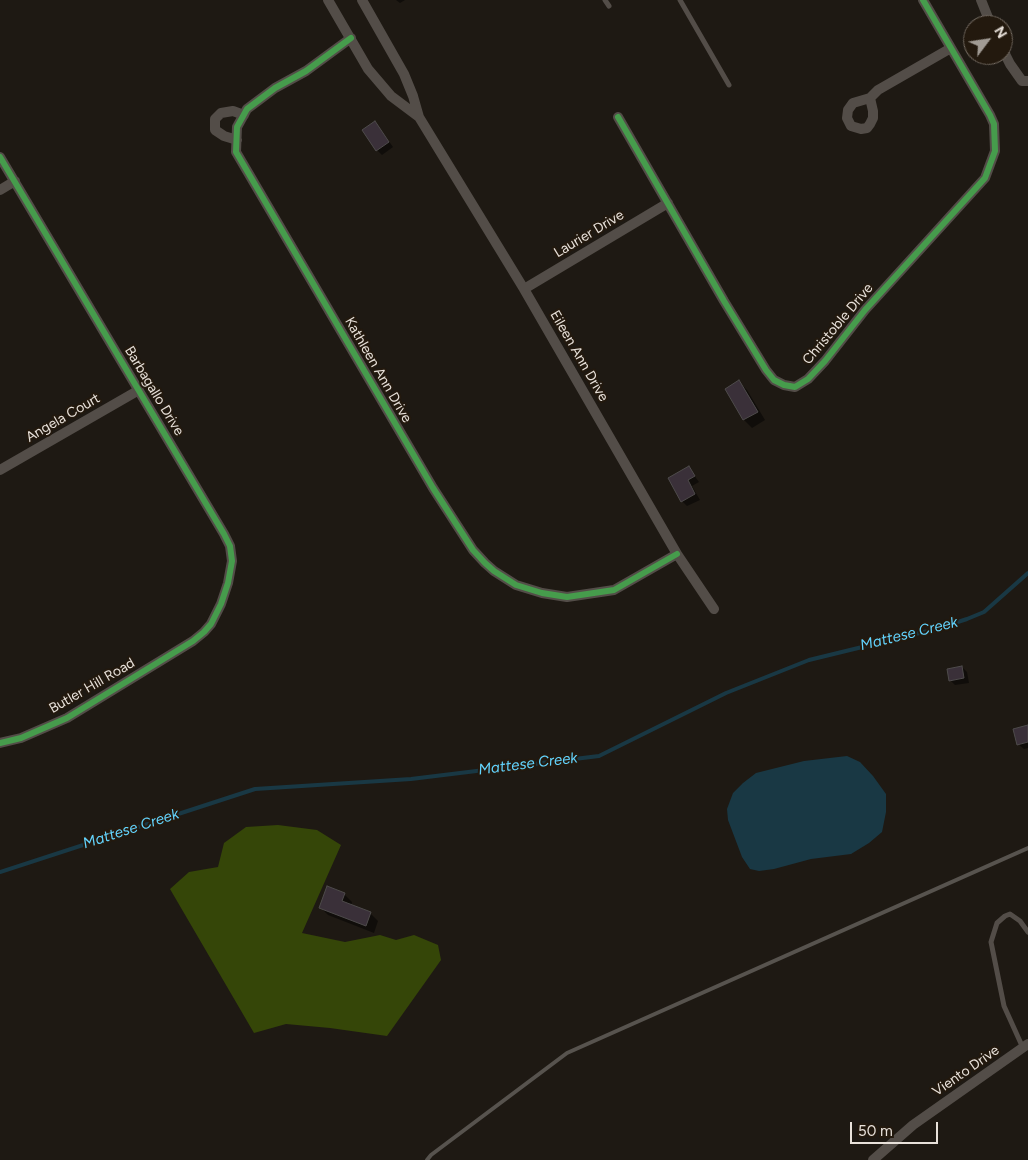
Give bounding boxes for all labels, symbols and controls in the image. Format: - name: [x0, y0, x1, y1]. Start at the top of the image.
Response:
- north arrow: [963, 15, 1013, 65]
- text: N: [990, 24, 1010, 42]
- street label: Laurier Drive: [551, 207, 627, 261]
- street label: Christoble Drive: [799, 280, 877, 368]
- street label: Eileen Ann Drive: [546, 308, 612, 404]
- street label: Kathleen Ann Drive: [341, 314, 415, 426]
- street label: Barbagallo Drive: [121, 343, 187, 439]
- street label: Angela Court: [23, 390, 103, 446]
- water label: Mattese Creek: [858, 613, 960, 655]
- street label: Butler Hill Road: [46, 655, 138, 717]
- water label: Mattese Creek: [477, 749, 579, 779]
- water label: Mattese Creek: [81, 805, 181, 853]
- street label: Viento Drive: [929, 1042, 1003, 1100]
- scale bar: [853, 1112, 940, 1144]
- text: 50 m: [858, 1122, 893, 1140]

